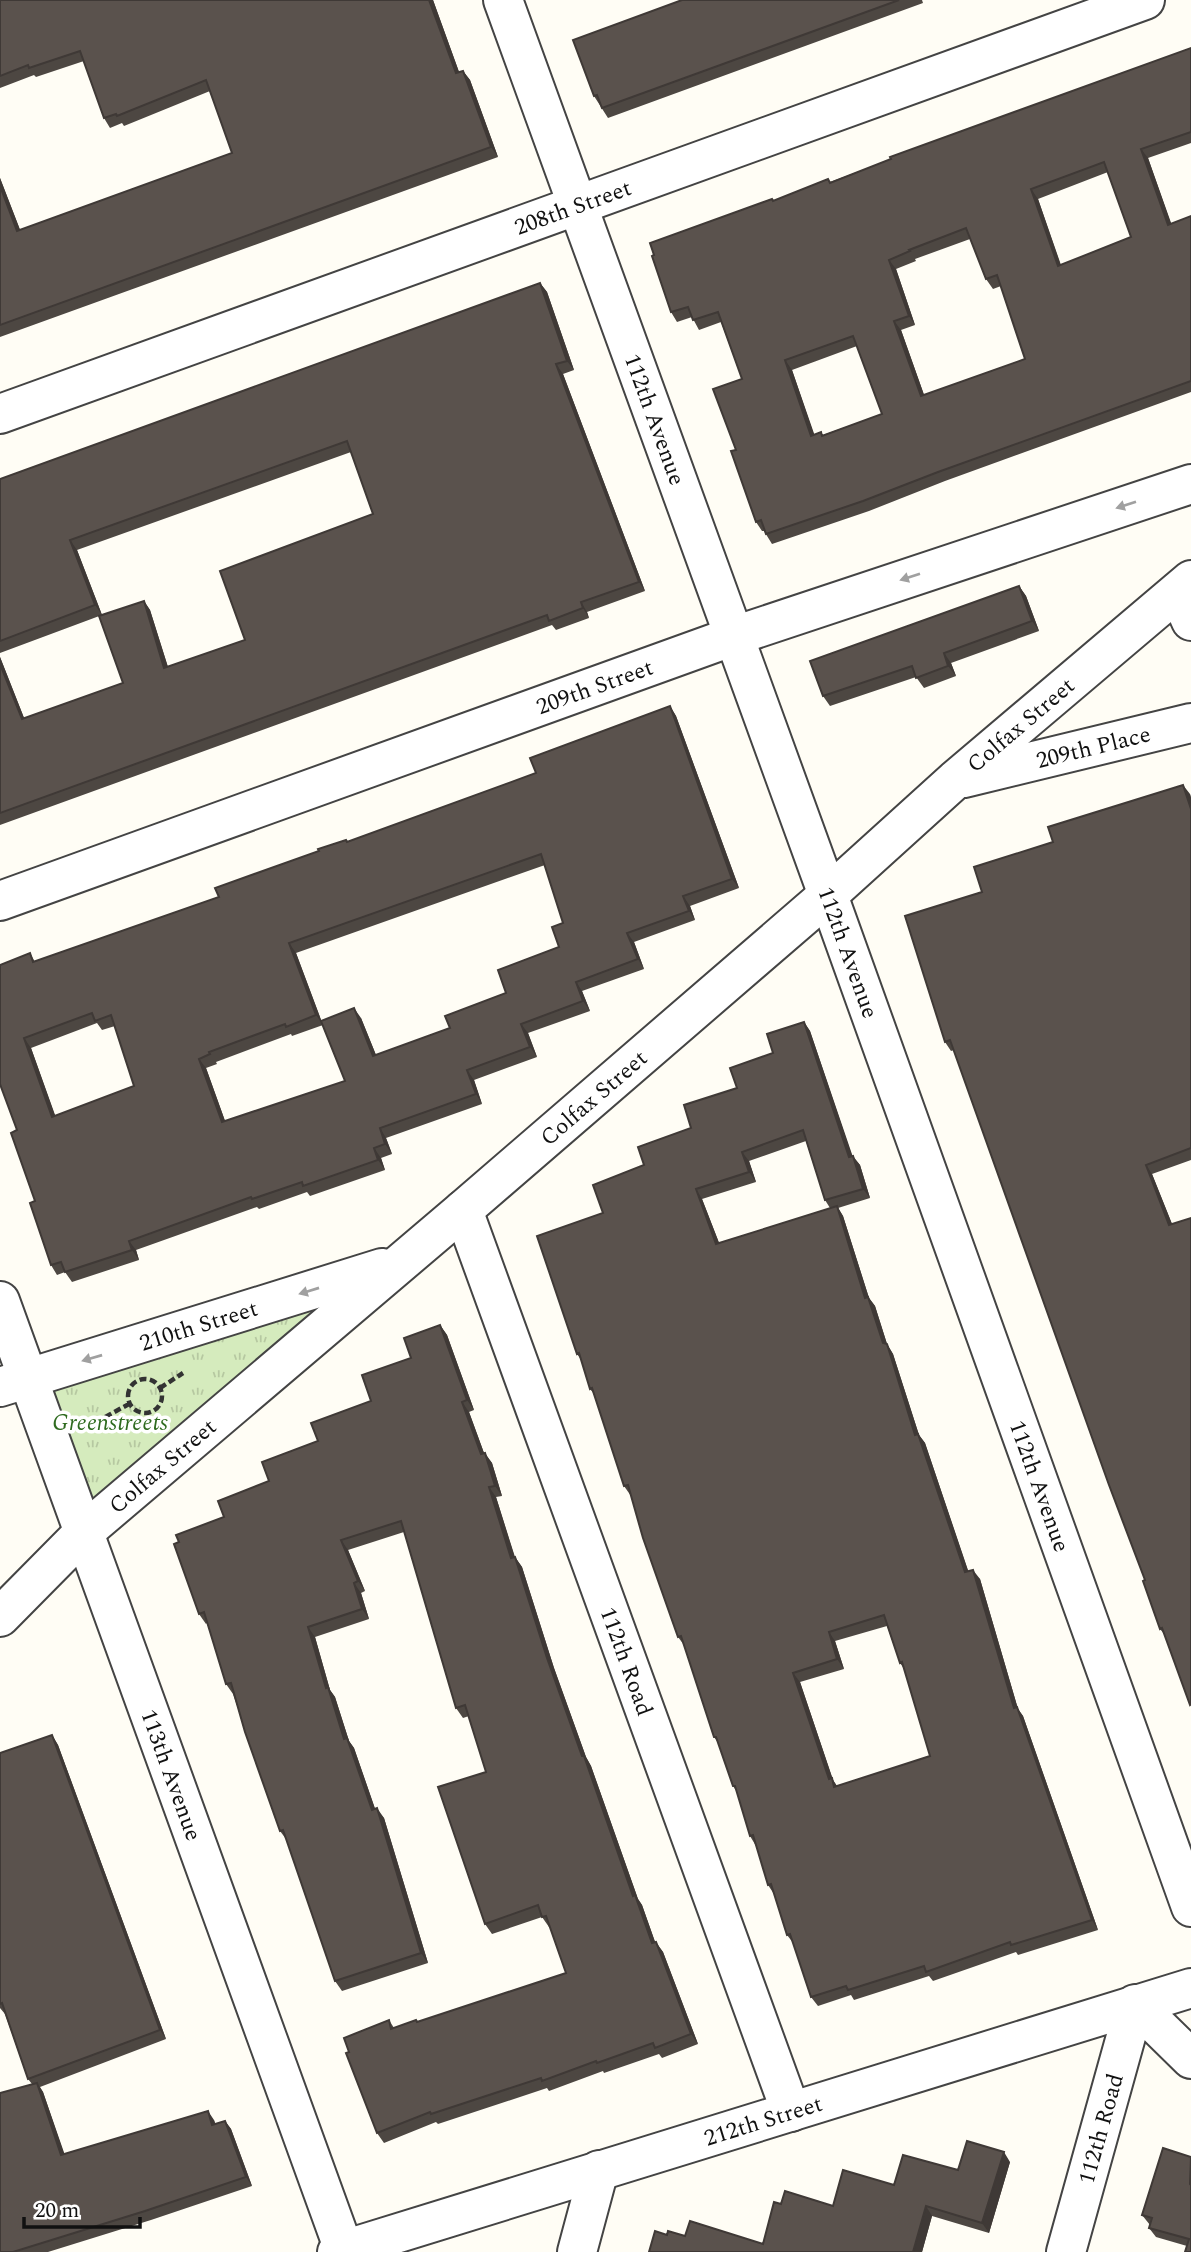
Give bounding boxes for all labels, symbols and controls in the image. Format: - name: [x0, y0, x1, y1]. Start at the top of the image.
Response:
- street label: 208th Street: [510, 171, 637, 246]
- street label: 112th Avenue: [614, 349, 694, 490]
- one-way arrow: [1116, 501, 1137, 511]
- one-way arrow: [900, 572, 921, 583]
- street label: 209th Street: [532, 651, 658, 725]
- street label: Colfax Street: [960, 670, 1083, 782]
- street label: 209th Place: [1033, 717, 1154, 779]
- street label: 112th Avenue: [807, 882, 887, 1023]
- street label: Colfax Street: [533, 1042, 656, 1155]
- one-way arrow: [298, 1286, 319, 1296]
- street label: 210th Street: [135, 1292, 263, 1361]
- one-way arrow: [81, 1353, 102, 1363]
- park label: Greenstreets: [52, 1406, 168, 1441]
- street label: Colfax Street: [101, 1411, 225, 1523]
- street label: 112th Avenue: [999, 1416, 1078, 1557]
- street label: 112th Road: [590, 1602, 662, 1721]
- street label: 113th Avenue: [130, 1705, 210, 1846]
- street label: 112th Road: [1070, 2070, 1134, 2189]
- street label: 212th Street: [700, 2087, 827, 2156]
- scale bar: [24, 2186, 140, 2230]
- text: 20 m: [35, 2195, 79, 2227]

